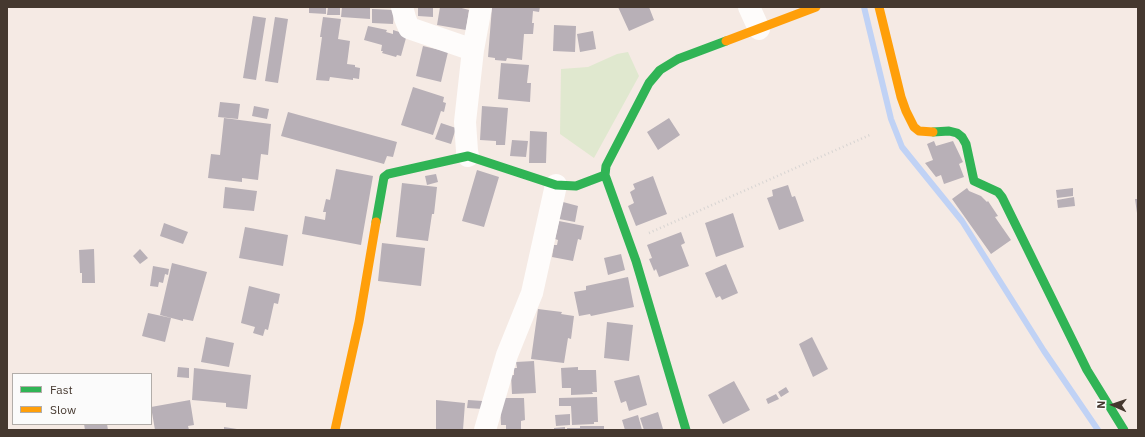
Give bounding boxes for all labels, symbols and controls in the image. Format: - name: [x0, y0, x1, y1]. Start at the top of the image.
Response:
- legend: [12, 373, 152, 425]
- text: Fast: [50, 382, 73, 397]
- north arrow: [1093, 385, 1133, 425]
- text: N: [1094, 400, 1108, 409]
- text: Slow: [50, 402, 76, 417]

